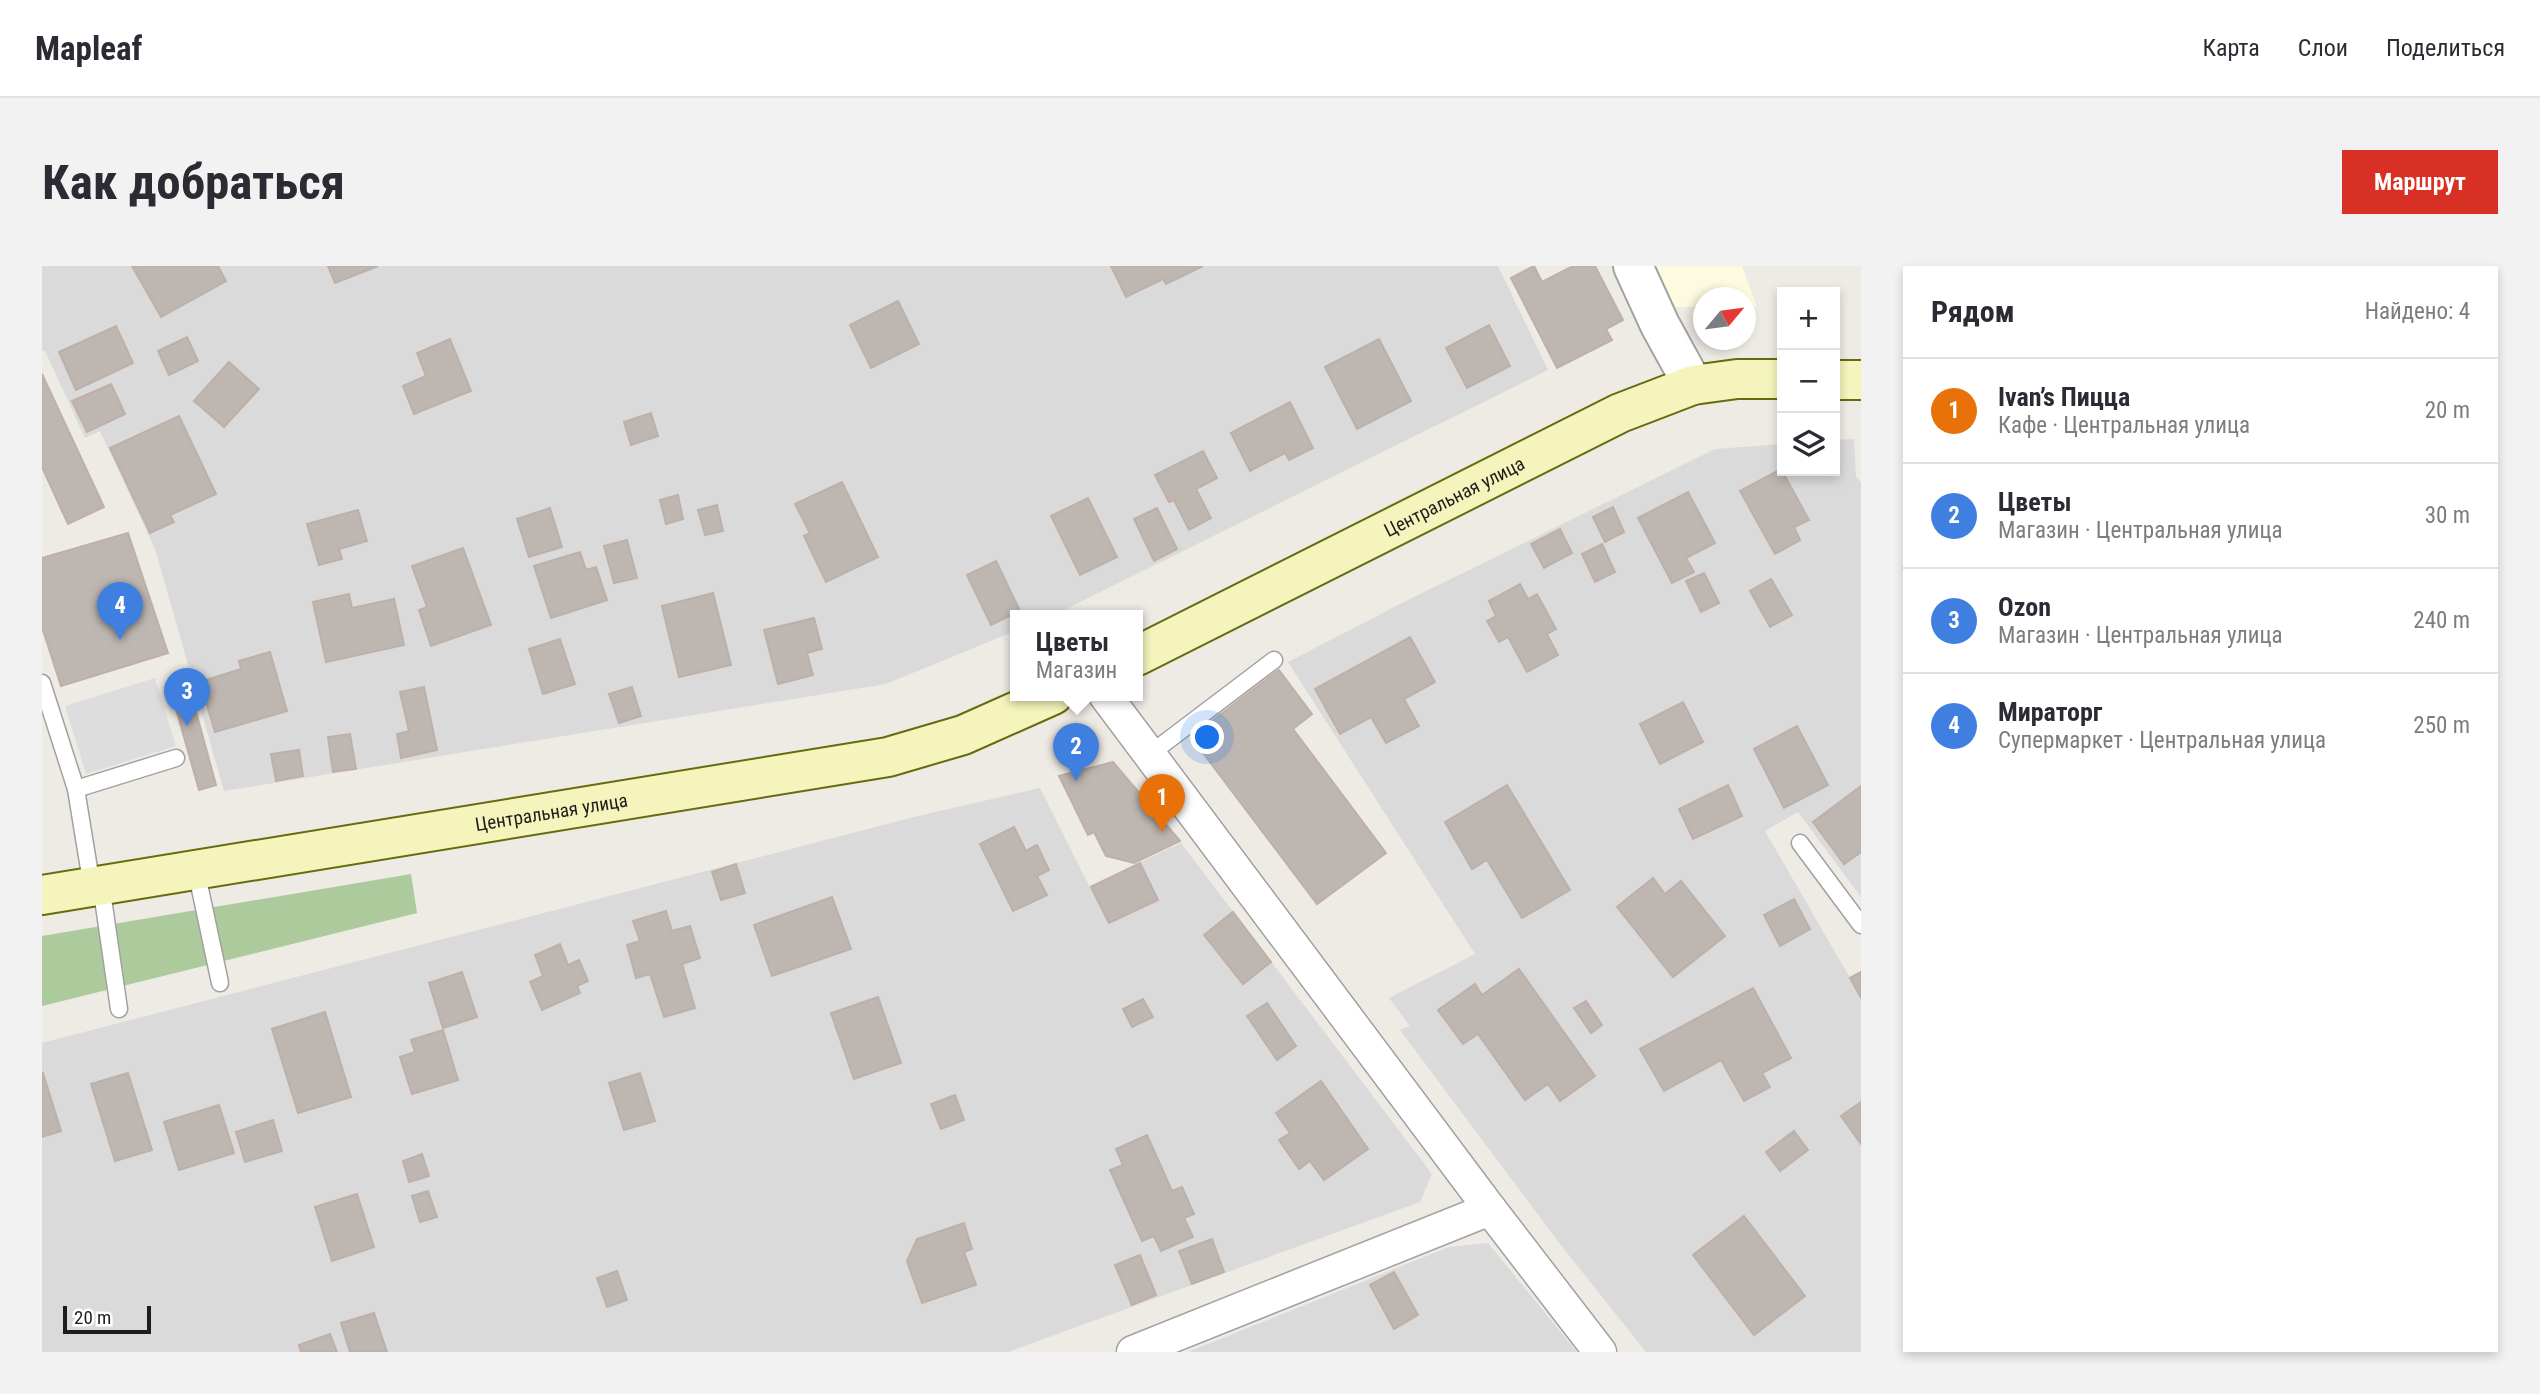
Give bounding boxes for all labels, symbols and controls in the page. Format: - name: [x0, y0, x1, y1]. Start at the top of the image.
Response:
- text: Mapleaf: [35, 29, 142, 68]
- text: Карта: [2202, 34, 2260, 62]
- text: Слои: [2298, 34, 2348, 62]
- text: Поделиться: [2386, 34, 2505, 62]
- button: Маршрут: [2342, 150, 2498, 214]
- text: Как добраться: [42, 154, 345, 211]
- north arrow: [1693, 287, 1756, 350]
- map controls: [1777, 287, 1840, 476]
- button: +: [1777, 287, 1840, 350]
- text: Рядом: [1931, 294, 2015, 329]
- text: Найдено: 4: [2365, 298, 2470, 325]
- button: −: [1777, 350, 1840, 413]
- text: Ivan’s Пицца: [1998, 382, 2130, 412]
- text: 1: [1948, 397, 1960, 424]
- text: 20 m: [2425, 397, 2470, 424]
- text: Кафе · Центральная улица: [1998, 412, 2250, 439]
- button: layers: [1777, 413, 1840, 476]
- street label: Центральная улица: [1380, 452, 1529, 542]
- text: Цветы: [1998, 487, 2071, 517]
- text: 2: [1948, 502, 1960, 529]
- text: 30 m: [2425, 502, 2470, 529]
- text: Магазин · Центральная улица: [1998, 517, 2283, 544]
- pin: 4: [97, 582, 143, 640]
- text: Ozon: [1998, 592, 2051, 622]
- text: 3: [1948, 607, 1960, 634]
- text: 240 m: [2413, 607, 2470, 634]
- popup: [1010, 610, 1143, 701]
- text: Магазин · Центральная улица: [1998, 622, 2283, 649]
- text: Цветы: [1036, 627, 1109, 657]
- text: Магазин: [1036, 657, 1117, 684]
- pin: 3: [164, 668, 210, 726]
- text: Мираторг: [1998, 697, 2103, 727]
- text: 4: [1948, 712, 1960, 739]
- text: 250 m: [2413, 712, 2470, 739]
- your location: [1190, 720, 1224, 754]
- pin: 2: [1053, 723, 1099, 781]
- text: Супермаркет · Центральная улица: [1998, 727, 2326, 754]
- pin: 1: [1139, 774, 1185, 832]
- street label: Центральная улица: [473, 789, 629, 836]
- scale bar: [63, 1303, 150, 1335]
- text: 20 m: [74, 1306, 111, 1329]

